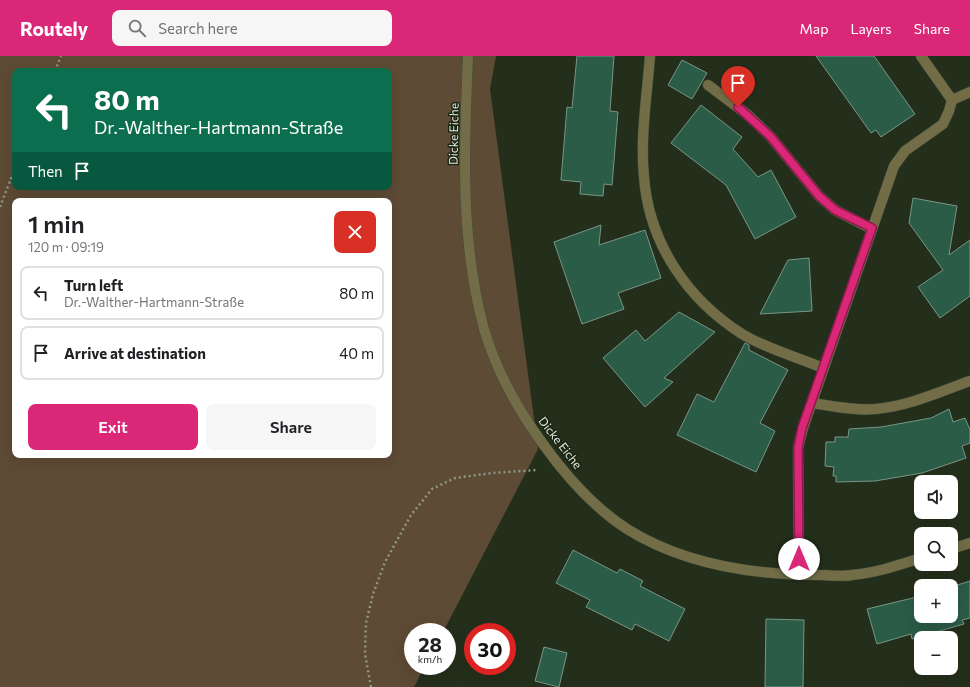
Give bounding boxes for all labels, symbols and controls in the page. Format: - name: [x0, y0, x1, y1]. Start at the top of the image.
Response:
- search box: [112, 10, 392, 46]
- text: Routely: [20, 17, 88, 40]
- icon: search: [126, 17, 148, 39]
- text: Search here: [158, 19, 238, 37]
- text: Map: [800, 20, 828, 37]
- text: Layers: [850, 20, 892, 37]
- text: Share: [914, 20, 950, 37]
- pin: [721, 66, 755, 107]
- icon: arrive: [727, 72, 749, 94]
- text: 80 m: [94, 82, 160, 116]
- icon: left: [28, 84, 80, 136]
- street label: Dicke Eiche: [445, 103, 461, 165]
- text: Dr.-Walther-Hartmann-Straße: [94, 116, 343, 138]
- icon: arrive: [71, 160, 93, 182]
- text: Then: [28, 162, 63, 180]
- text: 1 min: [28, 209, 85, 238]
- button: close: [334, 211, 376, 253]
- text: 120 m · 09:19: [28, 239, 104, 255]
- text: Turn left: [64, 276, 123, 294]
- icon: left: [30, 282, 52, 304]
- text: 80 m: [339, 284, 374, 302]
- text: Dr.-Walther-Hartmann-Straße: [64, 294, 244, 310]
- icon: arrive: [30, 342, 52, 364]
- text: Arrive at destination: [64, 344, 206, 362]
- text: 40 m: [339, 344, 374, 362]
- button: Exit: [28, 404, 198, 450]
- button: Share: [206, 404, 376, 450]
- street label: Dicke Eiche: [536, 414, 585, 471]
- map controls: [914, 475, 958, 675]
- button: sound: [914, 475, 958, 519]
- button: search: [914, 527, 958, 571]
- position arrow: [778, 538, 820, 580]
- button: +: [914, 579, 958, 623]
- speed limit sign: 30: [464, 623, 516, 675]
- button: −: [914, 631, 958, 675]
- text: 28: [418, 632, 442, 656]
- text: km/h: [418, 653, 442, 665]

